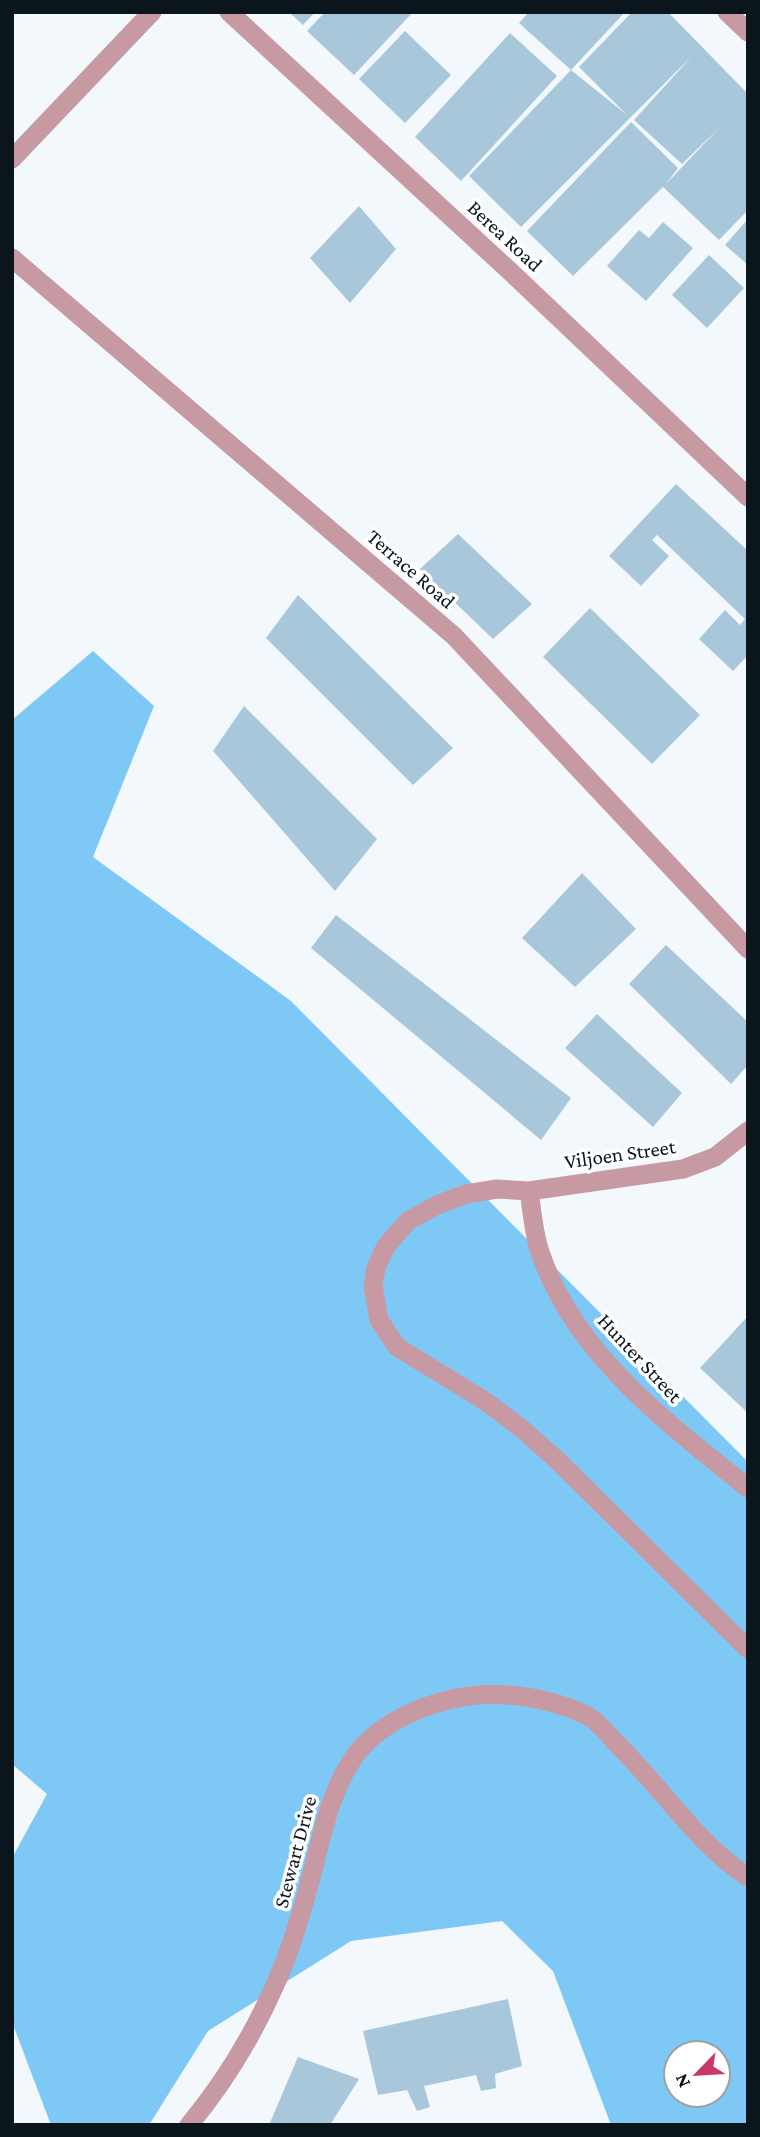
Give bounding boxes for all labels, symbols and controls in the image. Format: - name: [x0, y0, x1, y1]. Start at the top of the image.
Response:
- street label: Berea Road: [463, 195, 547, 277]
- street label: Terrace Road: [362, 524, 460, 614]
- street label: Viljoen Street: [563, 1134, 678, 1174]
- street label: Hunter Street: [593, 1309, 688, 1408]
- street label: Stewart Drive: [269, 1793, 321, 1911]
- north arrow: [662, 2039, 732, 2109]
- text: N: [670, 2071, 694, 2091]

